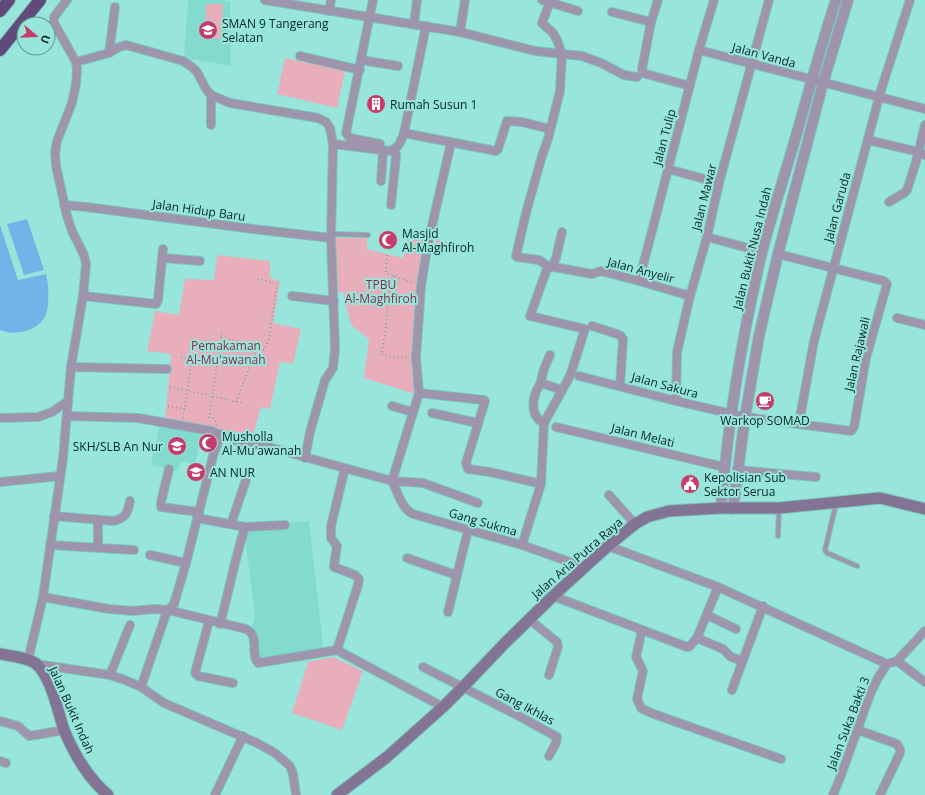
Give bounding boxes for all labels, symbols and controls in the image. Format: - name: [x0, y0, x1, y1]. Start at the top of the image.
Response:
- place label: SMAN 9 Tangerang Selatan: [222, 15, 329, 46]
- north arrow: [16, 16, 56, 56]
- school or university icon: SMAN 9 Tangerang Selatan: [197, 19, 219, 41]
- text: U: [37, 33, 54, 46]
- street label: Jalan Vanda: [729, 38, 798, 72]
- building icon: Rumah Susun 1: [365, 93, 387, 115]
- place label: Rumah Susun 1: [390, 96, 477, 113]
- street label: Jalan Tulip: [648, 107, 680, 168]
- street label: Jalan Mawar: [687, 162, 721, 233]
- street label: Jalan Garuda: [819, 170, 854, 245]
- street label: Jalan Bukit Nusa Indah: [728, 185, 775, 312]
- street label: Jalan Hidup Baru: [150, 195, 247, 225]
- place label: Masjid Al-Maghfiroh: [402, 225, 474, 256]
- mosque icon: Masjid Al-Maghfiroh: [377, 229, 399, 251]
- street label: Jalan Anyelir: [605, 253, 676, 287]
- park label: TPBU Al-Maghfiroh: [345, 276, 417, 307]
- street label: Jalan Rajawali: [840, 315, 874, 394]
- park label: Pemakaman Al-Mu'awanah: [186, 337, 266, 368]
- street label: Jalan Sakura: [629, 368, 700, 402]
- cafe icon: Warkop SOMAD: [754, 390, 776, 412]
- place label: Warkop SOMAD: [720, 412, 810, 429]
- street label: Jalan Melati: [609, 419, 676, 451]
- place label: Musholla Al-Mu'awanah: [222, 428, 301, 459]
- mosque icon: Musholla Al-Mu'awanah: [197, 432, 219, 454]
- school or university icon: SKH/SLB An Nur: [166, 435, 188, 457]
- place label: SKH/SLB An Nur: [73, 438, 163, 455]
- school or university icon: AN NUR: [185, 461, 207, 483]
- place label: AN NUR: [210, 464, 256, 481]
- place label: Kepolisian Sub Sektor Serua: [704, 469, 786, 500]
- public building icon: Kepolisian Sub Sektor Serua: [679, 473, 701, 495]
- street label: Gang Sukma: [447, 504, 519, 540]
- street label: Jalan Aria Putra Raya: [527, 514, 626, 603]
- street label: Jalan Bukit Indah: [45, 663, 99, 756]
- street label: Jalan Suka Bakti 3: [822, 674, 874, 773]
- street label: Gang Ikhlas: [492, 683, 558, 729]

